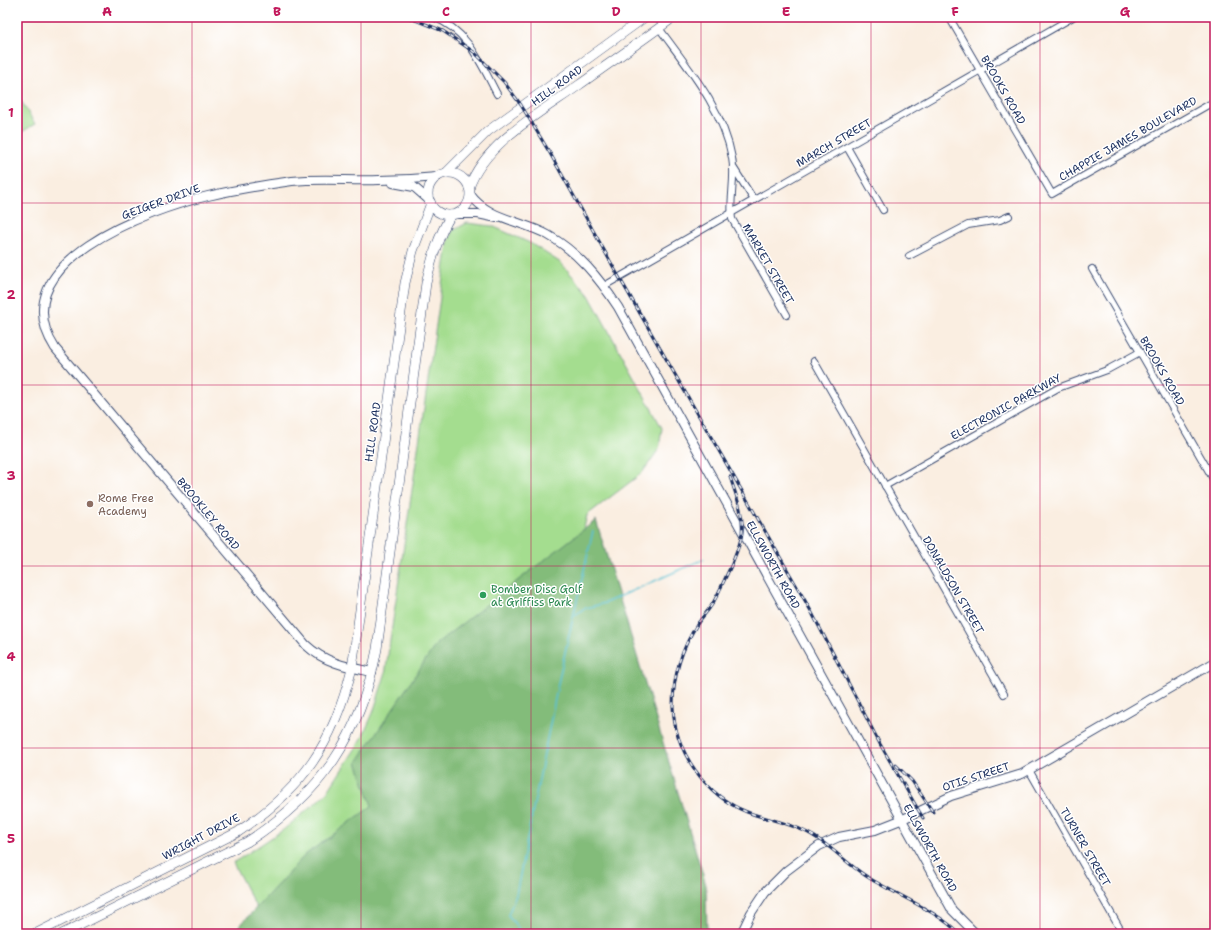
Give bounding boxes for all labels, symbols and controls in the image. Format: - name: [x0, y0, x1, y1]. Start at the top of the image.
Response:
- text: A: [102, 3, 112, 20]
- text: B: [273, 3, 281, 20]
- text: C: [442, 3, 450, 20]
- text: D: [611, 3, 621, 20]
- text: E: [782, 3, 791, 20]
- text: F: [951, 3, 959, 20]
- text: G: [1120, 3, 1131, 20]
- street label: BROOKS ROAD: [977, 53, 1029, 127]
- street label: HILL ROAD: [528, 62, 586, 110]
- street label: CHAPPIE JAMES BOULEVARD: [1056, 93, 1200, 185]
- text: 1: [8, 104, 14, 121]
- street label: MARCH STREET: [794, 115, 875, 171]
- street label: GEIGER DRIVE: [120, 181, 203, 223]
- street label: MARKET STREET: [739, 221, 797, 307]
- text: 2: [6, 286, 16, 303]
- street label: BROOKS ROAD: [1136, 334, 1188, 408]
- street label: ELECTRONIC PARKWAY: [948, 370, 1064, 444]
- street label: HILL ROAD: [361, 401, 385, 463]
- text: 3: [6, 467, 16, 484]
- street label: BROOKLEY ROAD: [173, 475, 243, 553]
- place label: Rome Free Academy: [98, 491, 154, 519]
- marker: Rome Free Academy: [85, 499, 95, 509]
- street label: ELLSWORTH ROAD: [743, 518, 803, 612]
- street label: DONALDSON STREET: [919, 533, 987, 637]
- place label: Bomber Disc Golf at Griffiss Park: [491, 582, 583, 610]
- marker: Bomber Disc Golf at Griffiss Park: [478, 590, 488, 600]
- text: 4: [6, 648, 16, 665]
- street label: OTIS STREET: [940, 759, 1012, 795]
- street label: ELLSWORTH ROAD: [900, 801, 960, 895]
- street label: TURNER STREET: [1056, 805, 1114, 889]
- street label: WRIGHT DRIVE: [160, 810, 243, 864]
- text: 5: [7, 830, 15, 847]

